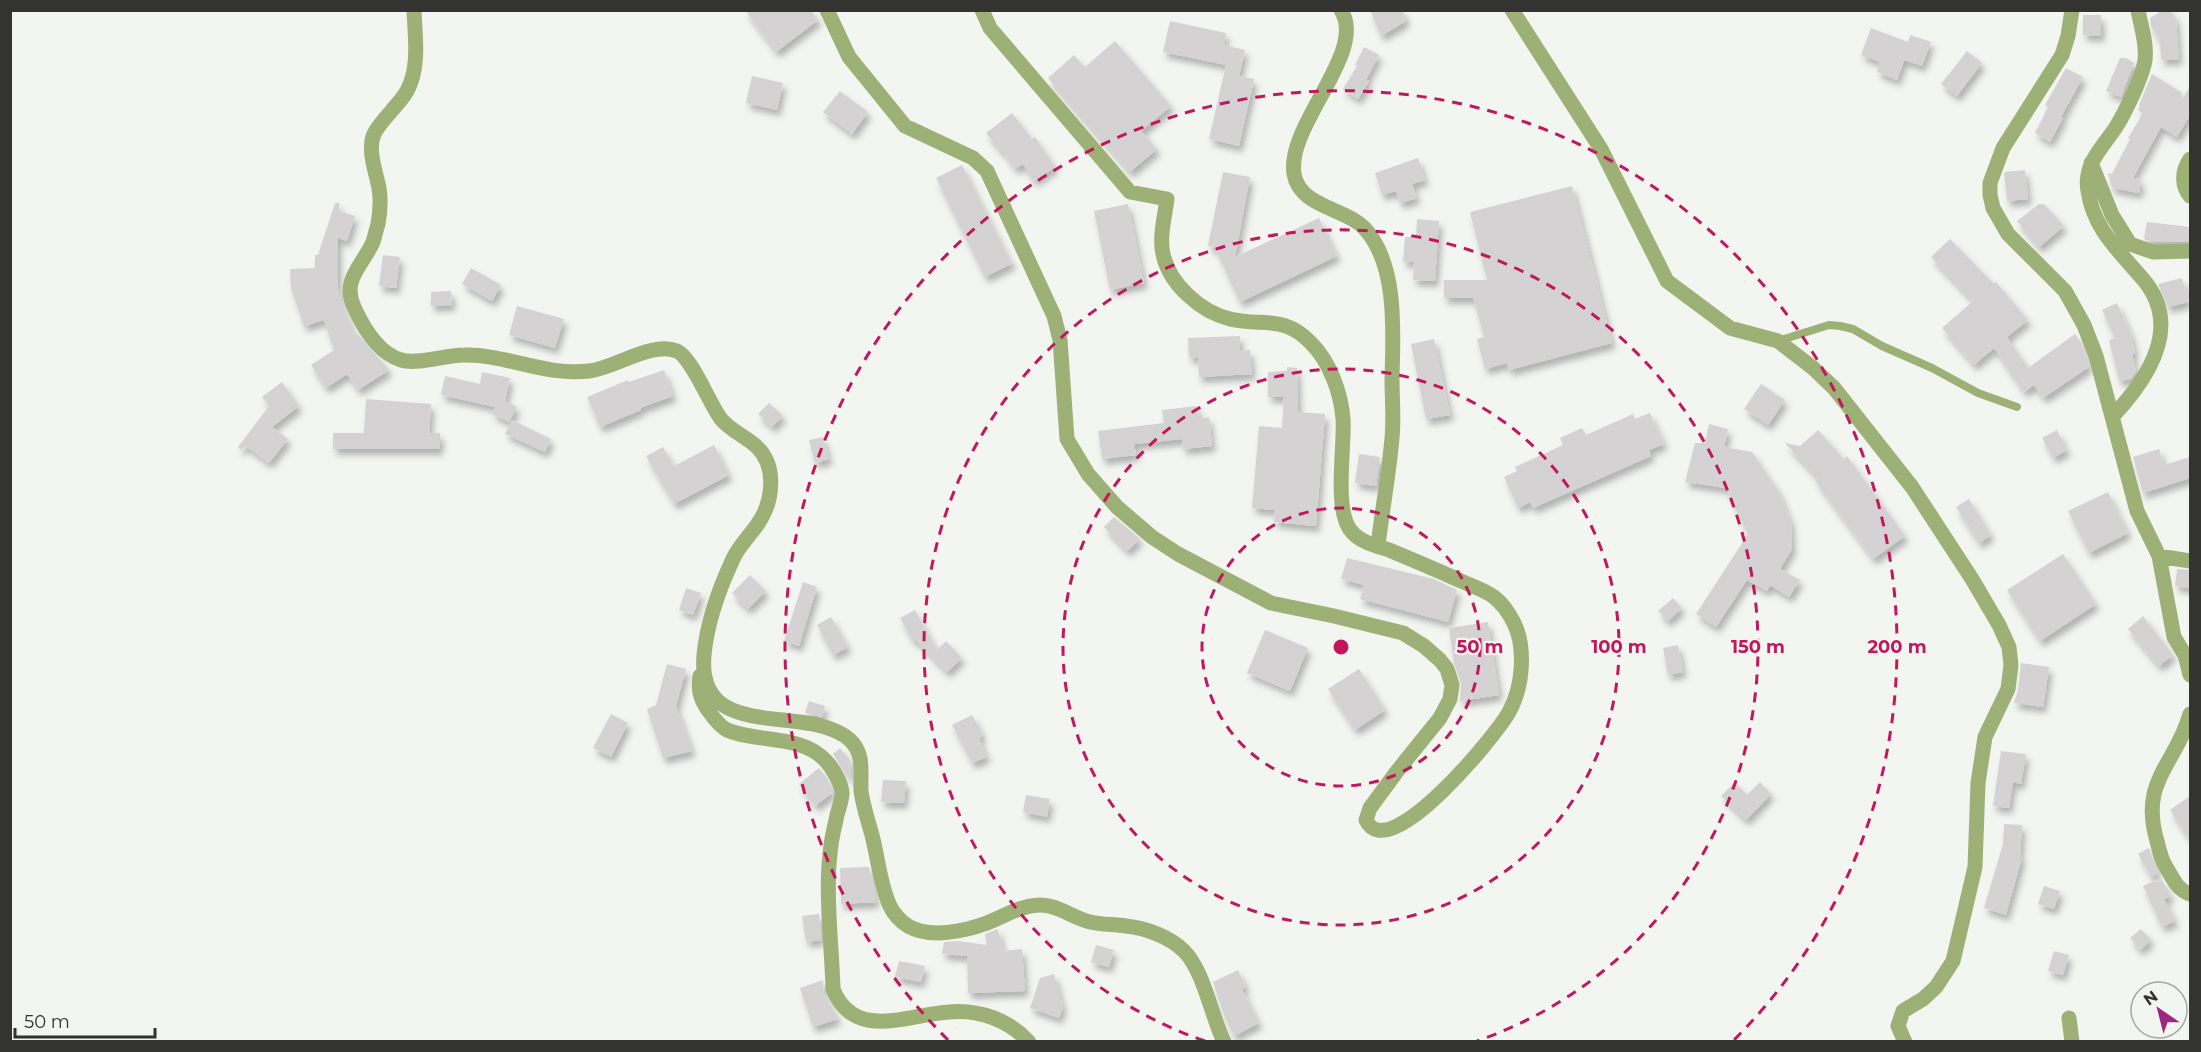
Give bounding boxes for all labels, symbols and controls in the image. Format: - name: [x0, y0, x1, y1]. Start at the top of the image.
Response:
- text: 50 m: [1457, 636, 1503, 658]
- text: 100 m: [1591, 636, 1647, 658]
- text: 150 m: [1731, 636, 1785, 658]
- text: 200 m: [1867, 636, 1927, 658]
- centre of rings: [1331, 637, 1351, 657]
- north arrow: [2129, 980, 2189, 1040]
- text: N: [2140, 987, 2161, 1010]
- scale bar: [15, 1001, 154, 1039]
- text: 50 m: [24, 1011, 70, 1033]

